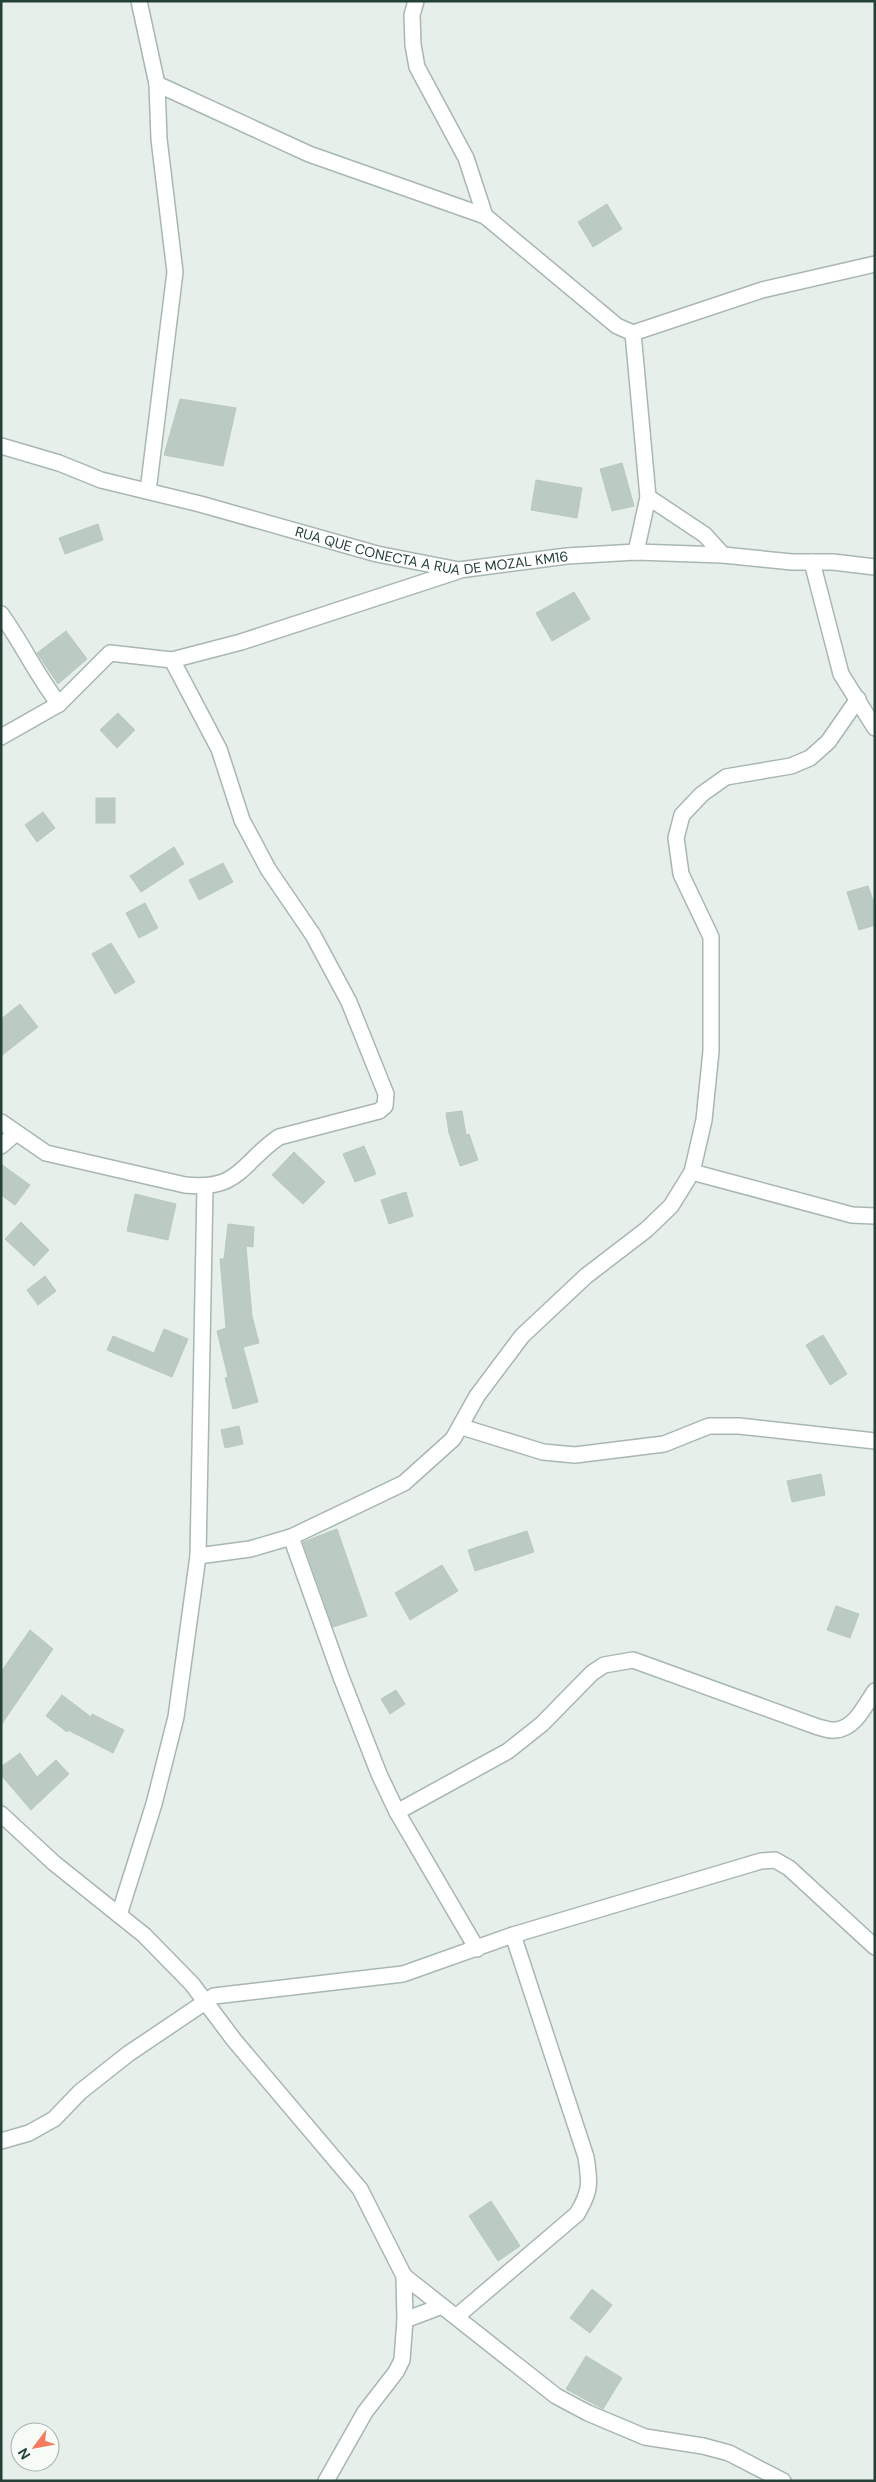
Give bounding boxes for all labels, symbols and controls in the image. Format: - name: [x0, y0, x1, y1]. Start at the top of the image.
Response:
- street label: RUA QUE CONECTA A RUA DE MOZAL KM16: [293, 522, 569, 579]
- north arrow: [10, 2422, 60, 2472]
- text: N: [14, 2445, 34, 2463]

